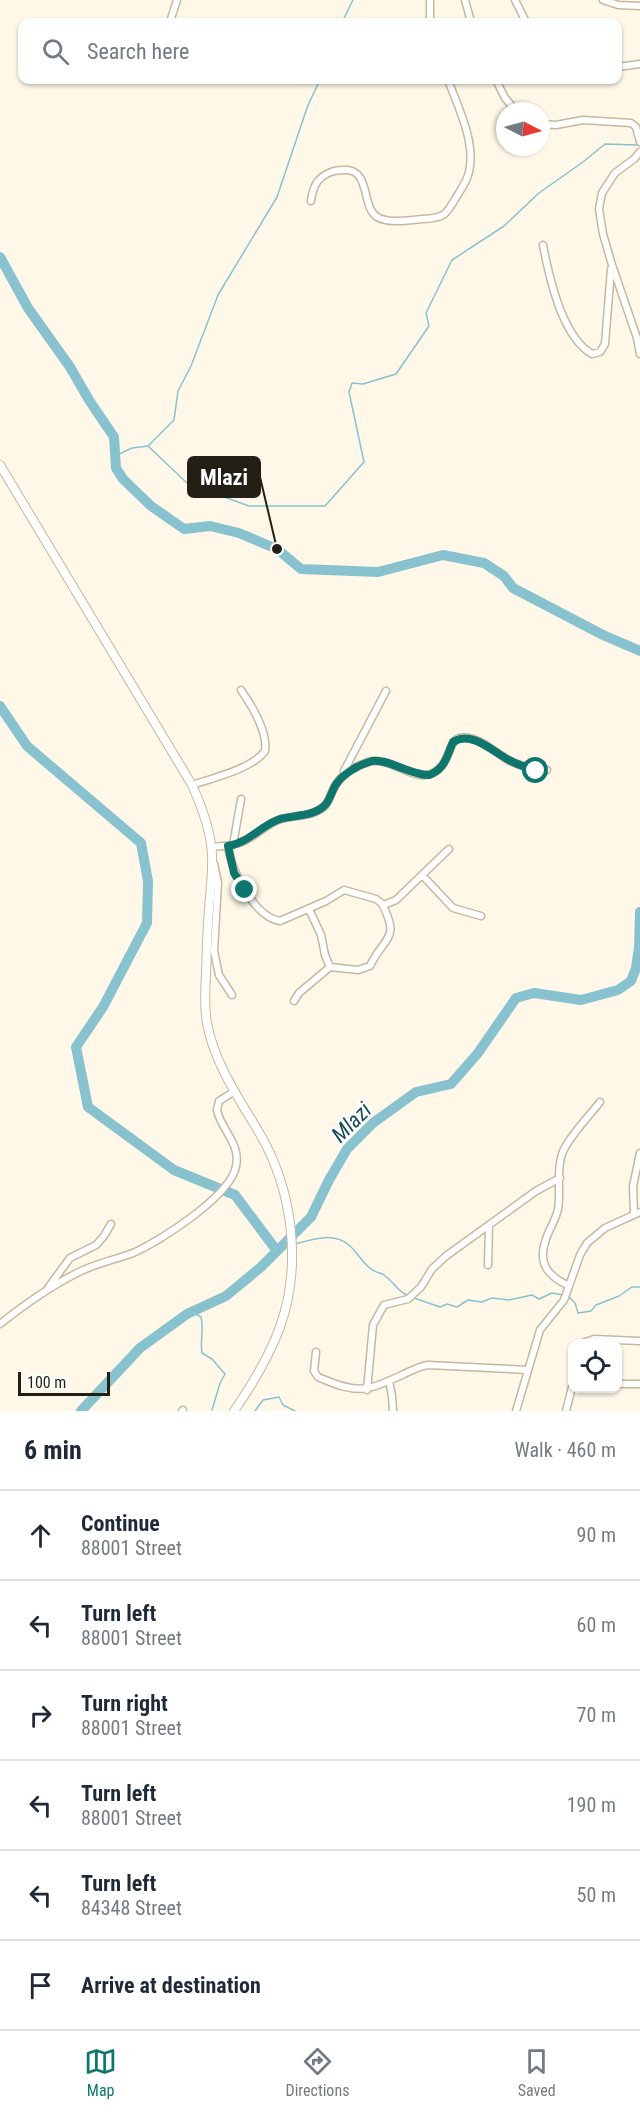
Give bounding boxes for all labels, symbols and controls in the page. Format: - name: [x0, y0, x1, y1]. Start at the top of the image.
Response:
- search box: [18, 18, 622, 84]
- icon: search: [39, 35, 72, 68]
- text: Search here: [87, 39, 189, 64]
- north arrow: [496, 102, 550, 156]
- callout: Mlazi: [188, 457, 260, 497]
- text: Mlazi: [200, 465, 248, 490]
- route start: [522, 757, 548, 783]
- route end: [231, 876, 257, 902]
- water label: Mlazi: [326, 1097, 376, 1147]
- map controls: [568, 1339, 622, 1393]
- button: locate: [568, 1339, 622, 1393]
- scale bar: [18, 1369, 110, 1396]
- text: 100 m: [27, 1373, 66, 1392]
- text: 6 min: [24, 1435, 82, 1465]
- text: Walk · 460 m: [515, 1438, 616, 1462]
- text: Continue: [81, 1511, 160, 1536]
- icon: ahead: [24, 1519, 57, 1552]
- text: 90 m: [577, 1523, 616, 1547]
- text: 88001 Street: [81, 1536, 182, 1560]
- text: Turn left: [81, 1601, 156, 1626]
- icon: left: [24, 1609, 57, 1642]
- text: 60 m: [577, 1613, 616, 1637]
- text: 88001 Street: [81, 1626, 182, 1650]
- text: Turn right: [81, 1691, 168, 1716]
- icon: right: [24, 1699, 57, 1732]
- text: 70 m: [577, 1703, 616, 1727]
- text: 88001 Street: [81, 1716, 182, 1740]
- text: Turn left: [81, 1781, 156, 1806]
- icon: left: [24, 1789, 57, 1822]
- text: 190 m: [567, 1793, 616, 1817]
- text: 88001 Street: [81, 1806, 182, 1830]
- text: Turn left: [81, 1871, 156, 1896]
- icon: left: [24, 1879, 57, 1912]
- text: 50 m: [577, 1883, 616, 1907]
- text: 84348 Street: [81, 1896, 182, 1920]
- icon: arrive: [24, 1969, 57, 2002]
- text: Arrive at destination: [81, 1973, 261, 1998]
- tab: Map: [84, 2045, 117, 2100]
- tab: Directions: [286, 2045, 349, 2100]
- tab: Saved: [518, 2045, 556, 2100]

